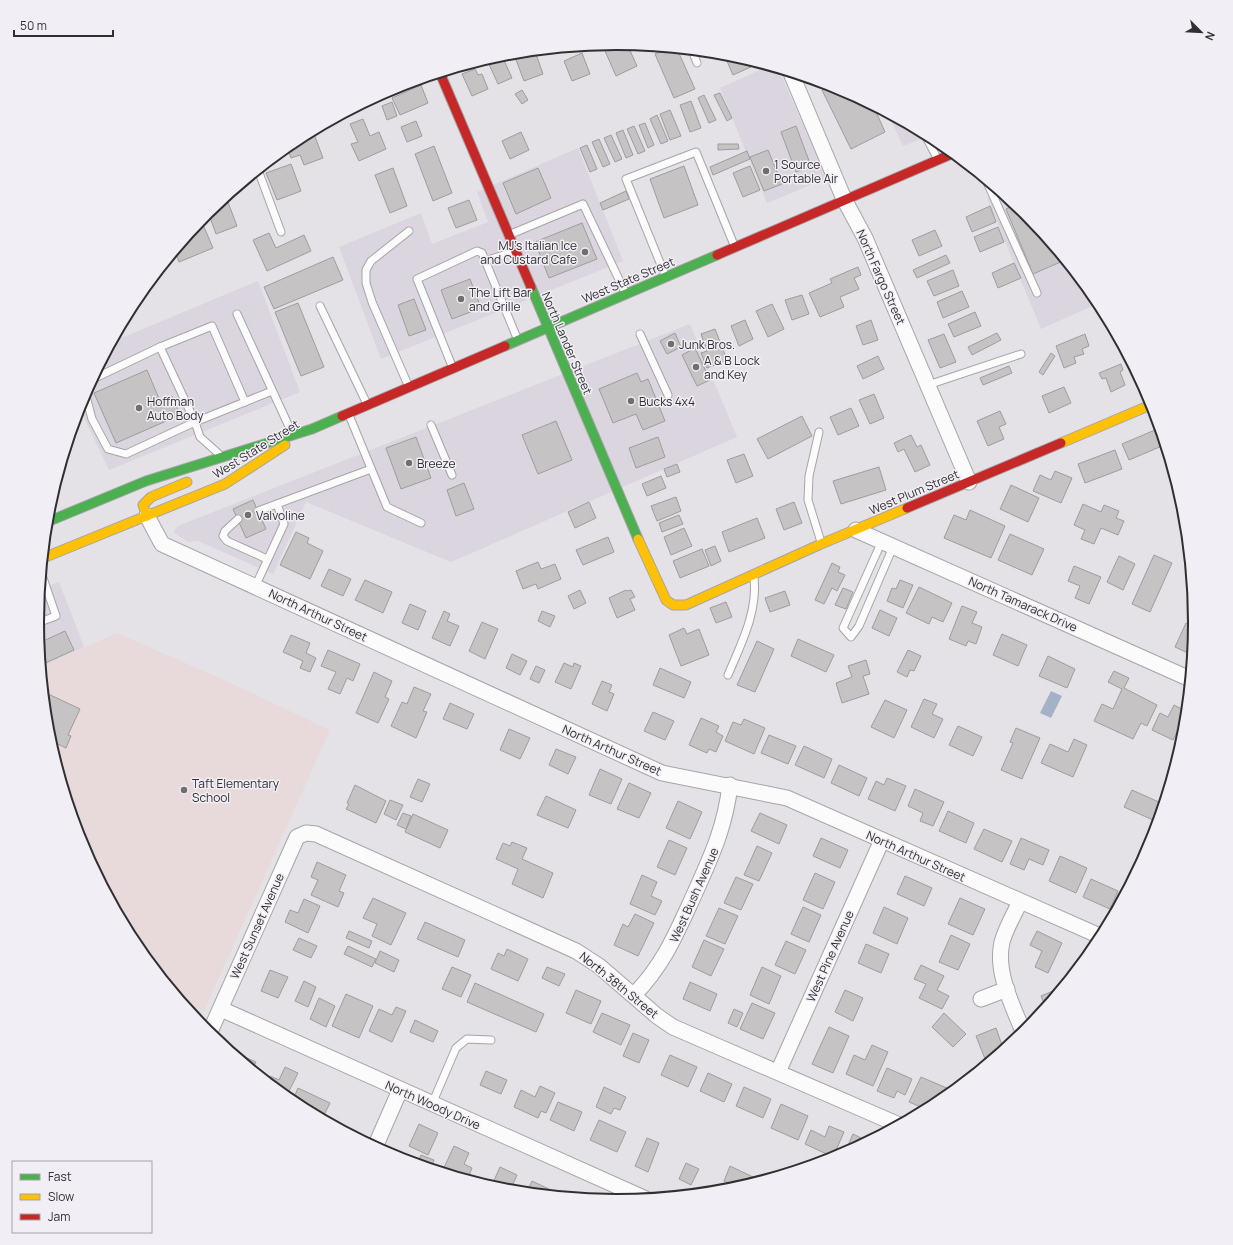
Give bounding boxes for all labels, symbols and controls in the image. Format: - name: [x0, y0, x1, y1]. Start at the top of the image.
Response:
- scale bar: [14, 12, 113, 38]
- north arrow: [1181, 12, 1221, 52]
- text: 50 m: [20, 17, 47, 34]
- text: N: [1202, 30, 1219, 43]
- place label: 1 Source Portable Air: [774, 156, 839, 187]
- marker: 1 Source Portable Air: [761, 166, 771, 176]
- street label: North Fargo Street: [852, 227, 910, 327]
- place label: MJ's Italian Ice and Custard Cafe: [480, 237, 577, 268]
- marker: MJ's Italian Ice and Custard Cafe: [580, 247, 590, 257]
- street label: West State Street: [579, 253, 677, 307]
- place label: The Lift Bar and Grille: [469, 284, 532, 315]
- street label: North Lander Street: [538, 289, 596, 397]
- marker: The Lift Bar and Grille: [456, 294, 466, 304]
- place label: Junk Bros.: [679, 336, 735, 353]
- marker: Junk Bros.: [666, 339, 676, 349]
- place label: A & B Lock and Key: [704, 352, 761, 383]
- marker: A & B Lock and Key: [691, 362, 701, 372]
- place label: Hoffman Auto Body: [147, 393, 204, 424]
- place label: Bucks 4x4: [639, 393, 695, 410]
- marker: Bucks 4x4: [626, 396, 636, 406]
- marker: Hoffman Auto Body: [134, 403, 144, 413]
- street label: West State Street: [209, 415, 303, 482]
- place label: Breeze: [417, 455, 455, 472]
- marker: Breeze: [404, 458, 414, 468]
- street label: West Plum Street: [866, 465, 962, 519]
- place label: Valvoline: [256, 507, 305, 524]
- marker: Valvoline: [243, 510, 253, 520]
- street label: North Tamarack Drive: [966, 572, 1080, 636]
- street label: North Arthur Street: [266, 585, 370, 645]
- street label: North Arthur Street: [560, 720, 664, 780]
- place label: Taft Elementary School: [192, 775, 280, 806]
- marker: Taft Elementary School: [179, 785, 189, 795]
- street label: North Arthur Street: [864, 826, 968, 886]
- street label: West Bush Avenue: [665, 845, 723, 945]
- street label: West Sunset Avenue: [226, 870, 288, 982]
- street label: West Pine Avenue: [802, 907, 858, 1005]
- street label: North 38th Street: [576, 948, 662, 1022]
- street label: North Woody Drive: [383, 1076, 483, 1134]
- legend: [12, 1161, 152, 1233]
- text: Fast: [48, 1168, 72, 1185]
- text: Slow: [48, 1188, 74, 1205]
- text: Jam: [48, 1208, 70, 1225]

